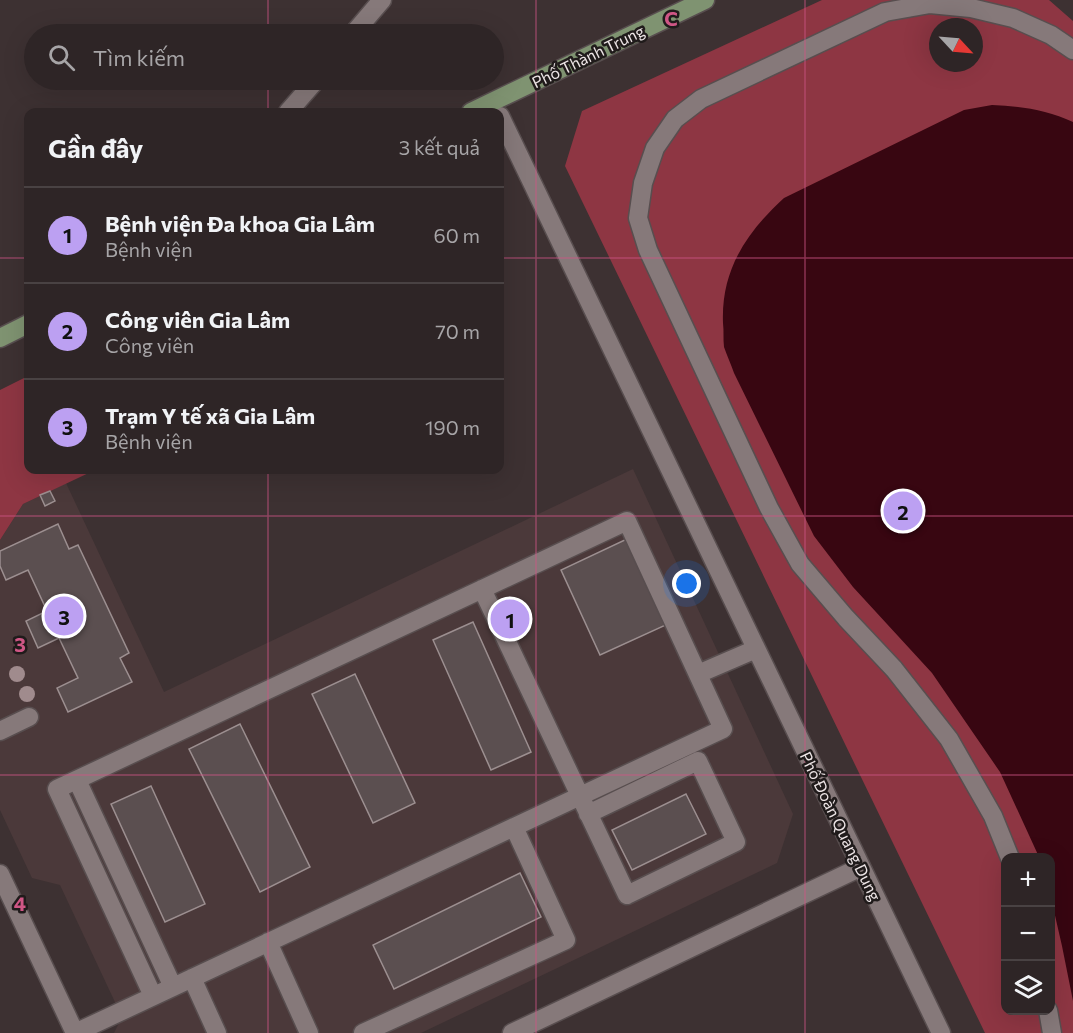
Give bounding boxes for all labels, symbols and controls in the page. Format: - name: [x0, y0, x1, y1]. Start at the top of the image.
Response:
- text: C: [664, 6, 678, 30]
- north arrow: [929, 18, 983, 72]
- street label: Phố Thành Trung: [529, 20, 648, 92]
- search box: [24, 24, 504, 90]
- icon: search: [45, 41, 78, 74]
- text: Tìm kiếm: [93, 44, 185, 71]
- text: Gần đây: [48, 132, 143, 163]
- text: 3 kết quả: [399, 135, 480, 159]
- text: Bệnh viện Đa khoa Gia Lâm: [105, 210, 375, 237]
- text: 1: [63, 223, 72, 247]
- text: 60 m: [434, 223, 480, 247]
- text: Bệnh viện: [105, 237, 193, 261]
- text: Công viên Gia Lâm: [105, 306, 290, 333]
- text: 2: [62, 319, 73, 343]
- text: 70 m: [435, 319, 480, 343]
- text: Công viên: [105, 333, 194, 357]
- text: Trạm Y tế xã Gia Lâm: [105, 402, 315, 429]
- text: 3: [62, 415, 73, 439]
- text: 190 m: [425, 415, 480, 439]
- text: Bệnh viện: [105, 429, 193, 453]
- pin: 2: [884, 488, 922, 534]
- your location: [672, 569, 701, 598]
- pin: 3: [44, 594, 84, 638]
- pin: 1: [490, 596, 530, 642]
- text: 3: [14, 632, 26, 656]
- street label: Phố Đoàn Quang Dung: [797, 748, 886, 904]
- map controls: [1001, 853, 1055, 1015]
- button: +: [1001, 853, 1055, 907]
- text: 4: [14, 891, 26, 915]
- button: −: [1001, 907, 1055, 961]
- button: layers: [1001, 961, 1055, 1015]

